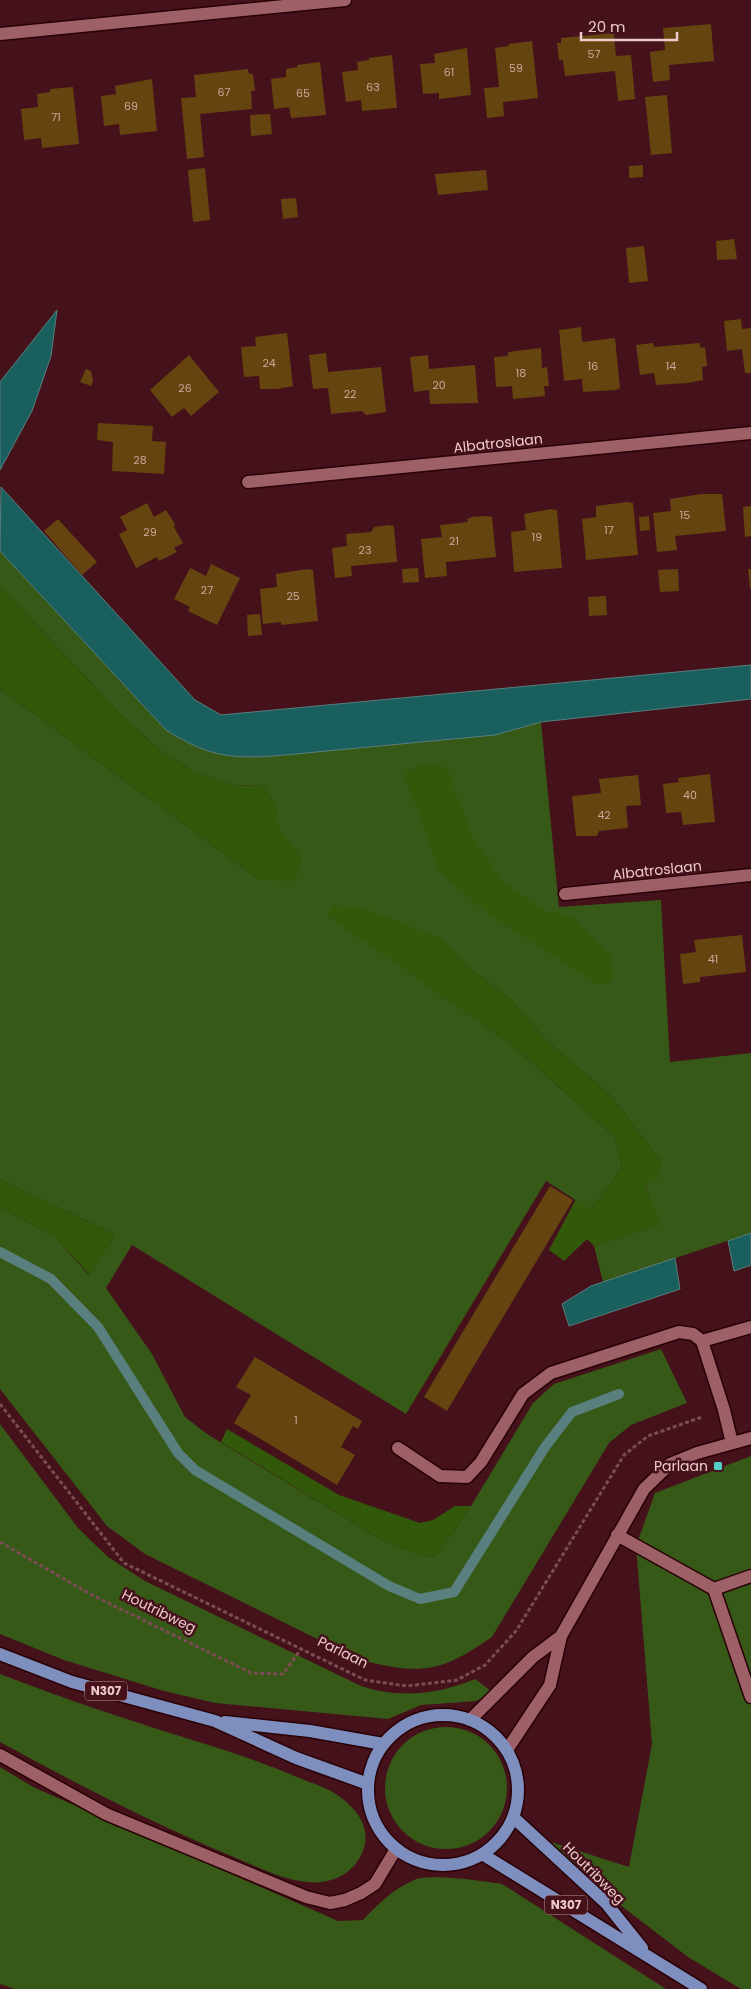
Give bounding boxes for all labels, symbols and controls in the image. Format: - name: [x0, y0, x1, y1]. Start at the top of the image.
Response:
- scale bar: [581, 10, 677, 42]
- text: 20 m: [588, 16, 626, 37]
- house number: 57: [588, 46, 600, 62]
- house number: 59: [509, 60, 523, 76]
- house number: 61: [444, 64, 454, 80]
- house number: 63: [366, 79, 380, 95]
- house number: 67: [218, 84, 231, 100]
- house number: 65: [296, 85, 310, 101]
- house number: 69: [124, 98, 138, 114]
- house number: 71: [51, 109, 61, 125]
- house number: 24: [262, 355, 276, 371]
- house number: 16: [588, 358, 598, 374]
- house number: 14: [666, 358, 676, 374]
- house number: 18: [516, 365, 526, 381]
- house number: 20: [432, 377, 446, 393]
- house number: 26: [178, 380, 192, 396]
- house number: 22: [344, 386, 356, 402]
- street label: Albatroslaan: [452, 428, 544, 458]
- house number: 28: [133, 452, 147, 468]
- house number: 15: [680, 507, 690, 523]
- house number: 17: [604, 522, 614, 538]
- house number: 29: [143, 524, 157, 540]
- house number: 19: [532, 529, 542, 545]
- house number: 21: [449, 533, 459, 549]
- house number: 23: [359, 542, 371, 558]
- house number: 27: [201, 582, 213, 598]
- house number: 25: [286, 588, 300, 604]
- house number: 40: [683, 787, 697, 803]
- house number: 42: [597, 807, 611, 823]
- street label: Albatroslaan: [611, 855, 703, 885]
- house number: 41: [708, 951, 718, 967]
- house number: 1: [294, 1412, 298, 1428]
- place label: Parlaan: [654, 1456, 708, 1476]
- marker: Parlaan: [712, 1460, 724, 1472]
- street label: Houtribweg: [118, 1584, 200, 1638]
- street label: Parlaan: [314, 1631, 372, 1673]
- road number: N307: [85, 1682, 127, 1700]
- street label: Houtribweg: [558, 1837, 630, 1909]
- road number: N307: [545, 1896, 587, 1914]

